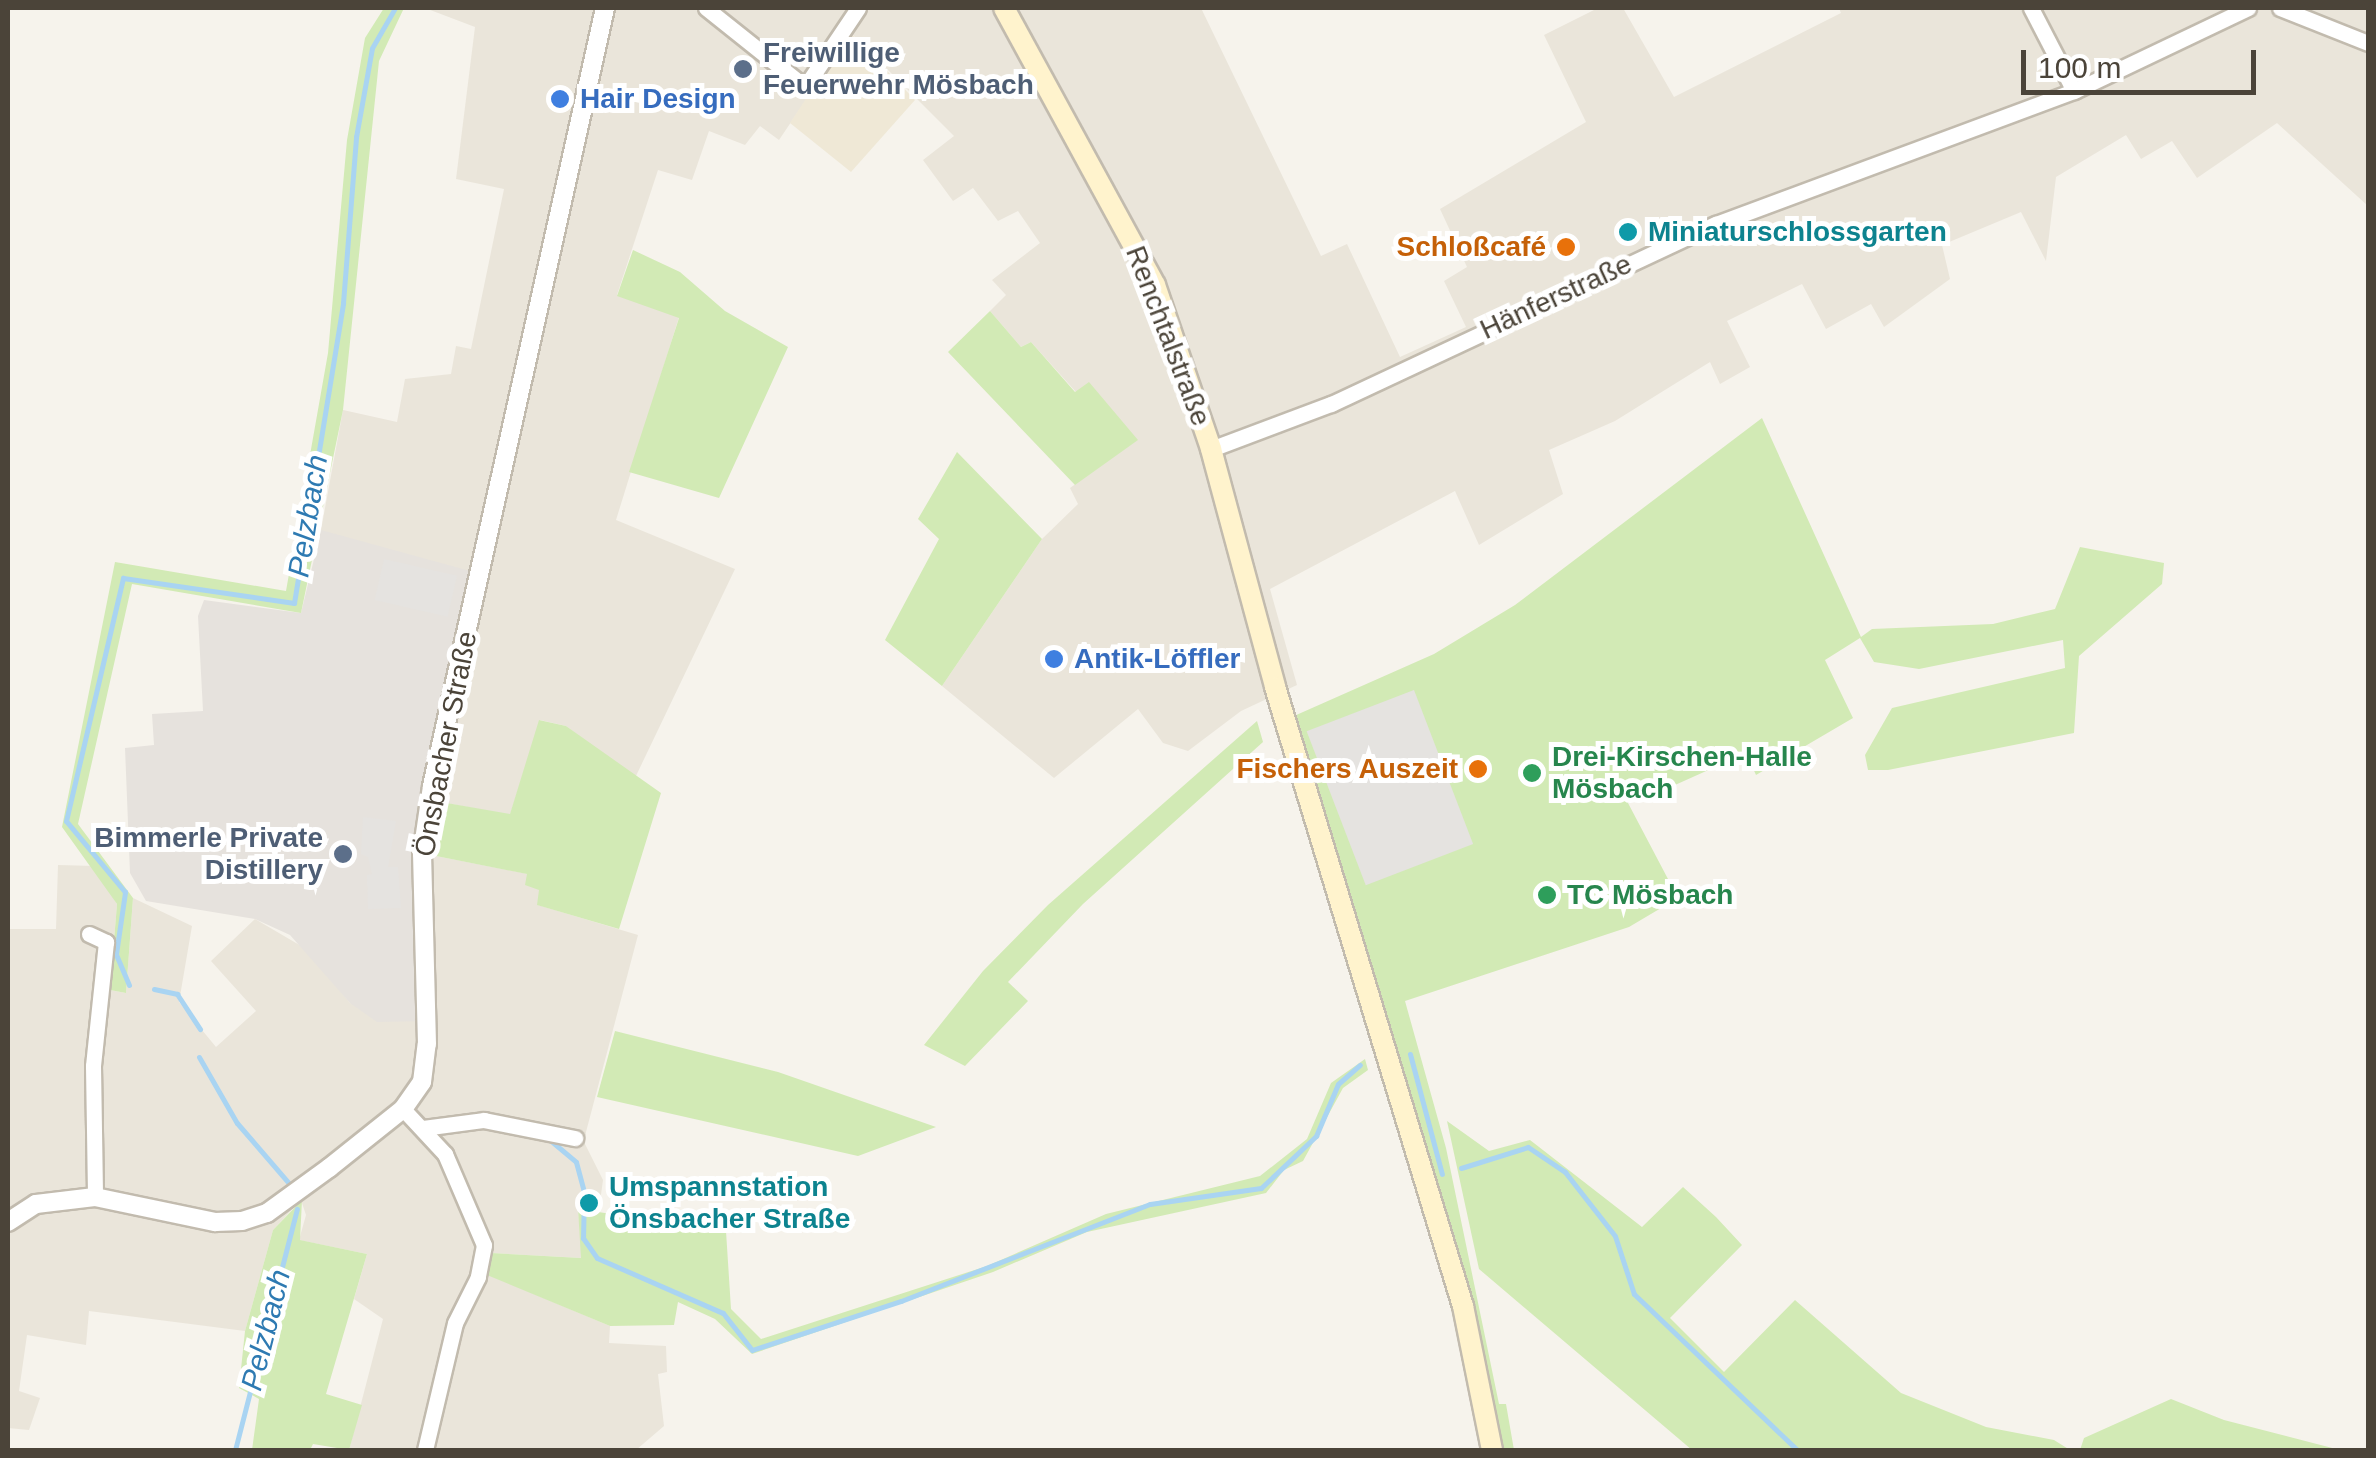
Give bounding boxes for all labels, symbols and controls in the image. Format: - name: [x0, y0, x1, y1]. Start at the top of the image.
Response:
- scale bar: [2026, 30, 2261, 92]
- place label: Freiwillige Feuerwehr Mösbach: [763, 36, 1034, 102]
- text: 100 m: [2038, 51, 2121, 84]
- marker: Freiwillige Feuerwehr Mösbach: [732, 58, 754, 80]
- place label: Hair Design: [580, 82, 736, 116]
- marker: Hair Design: [549, 88, 571, 110]
- place label: Miniaturschlossgarten: [1648, 215, 1947, 249]
- marker: Miniaturschlossgarten: [1617, 221, 1639, 243]
- place label: Schloßcafé: [1397, 230, 1546, 264]
- marker: Schloßcafé: [1555, 236, 1577, 258]
- street label: Renchtalstraße: [1118, 241, 1218, 431]
- street label: Hänferstraße: [1475, 247, 1637, 347]
- water label: Pelzbach: [281, 452, 335, 580]
- street label: Önsbacher Straße: [408, 629, 484, 859]
- place label: Antik-Löffler: [1074, 642, 1240, 676]
- marker: Antik-Löffler: [1043, 648, 1065, 670]
- place label: Drei-Kirschen-Halle Mösbach: [1552, 740, 1812, 806]
- place label: Fischers Auszeit: [1235, 752, 1458, 786]
- marker: Fischers Auszeit: [1467, 758, 1489, 780]
- marker: Drei-Kirschen-Halle Mösbach: [1521, 762, 1543, 784]
- place label: Bimmerle Private Distillery: [94, 821, 323, 887]
- marker: Bimmerle Private Distillery: [332, 843, 354, 865]
- place label: TC Mösbach: [1567, 878, 1733, 912]
- marker: TC Mösbach: [1536, 884, 1558, 906]
- place label: Umspannstation Önsbacher Straße: [609, 1170, 850, 1236]
- marker: Umspannstation Önsbacher Straße: [578, 1192, 600, 1214]
- water label: Pelzbach: [234, 1266, 298, 1394]

